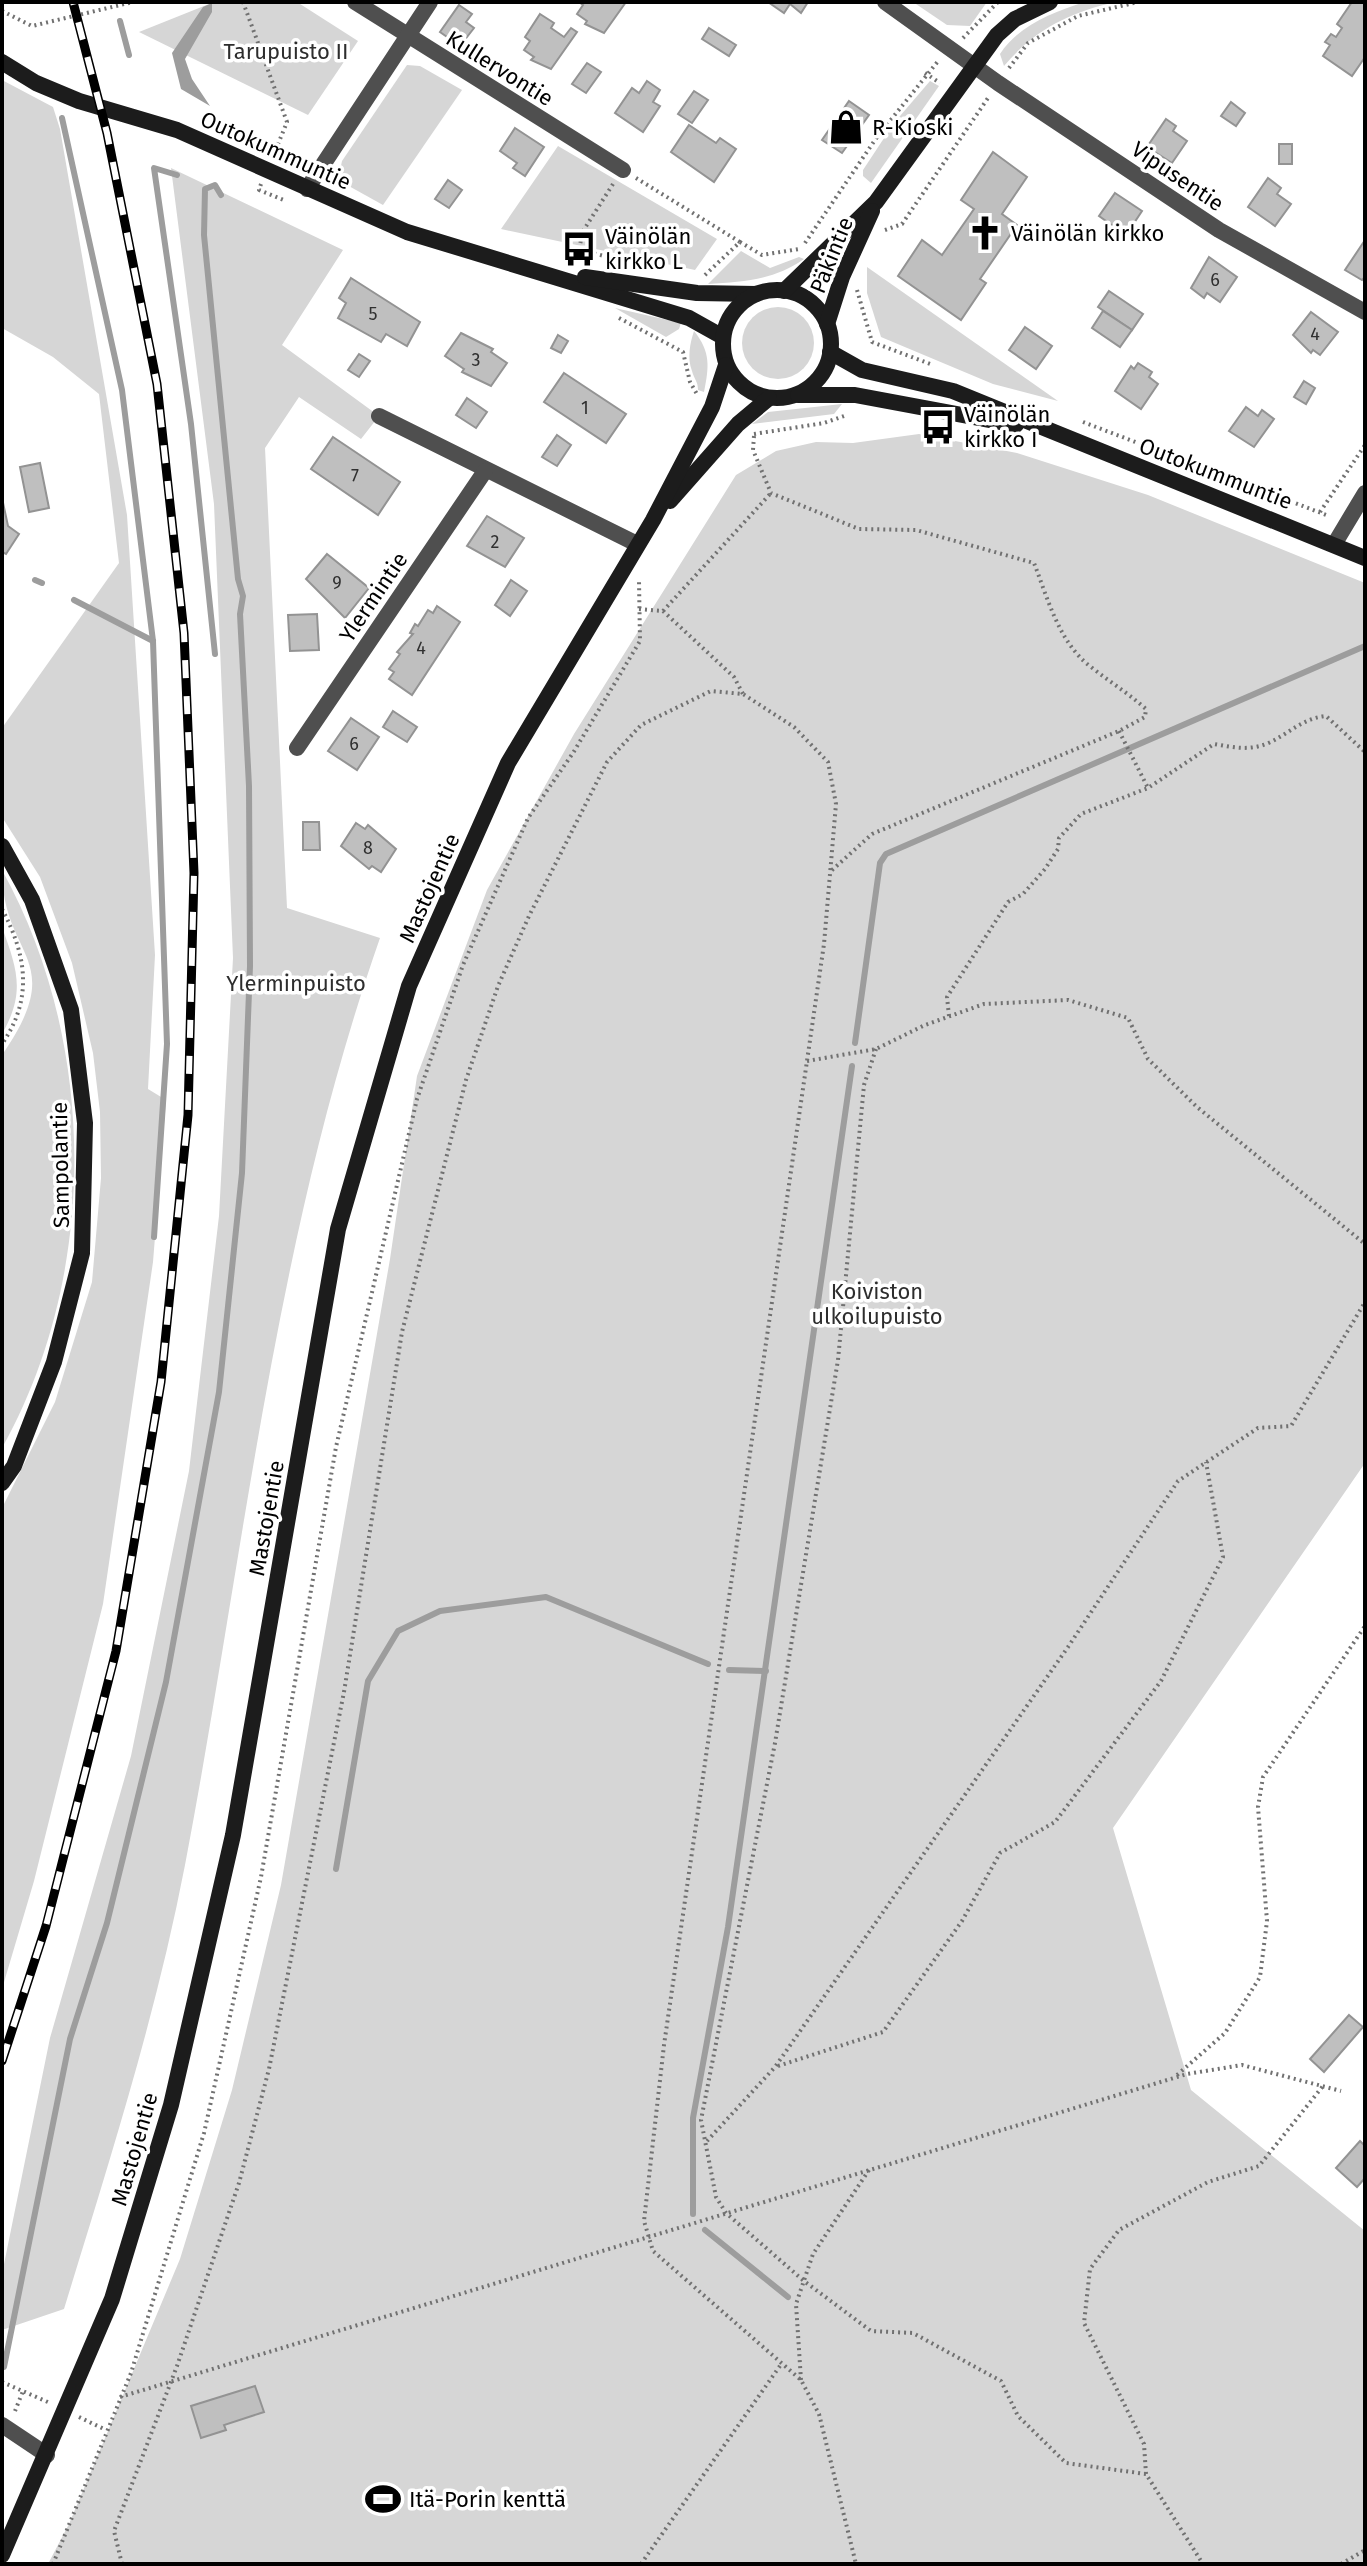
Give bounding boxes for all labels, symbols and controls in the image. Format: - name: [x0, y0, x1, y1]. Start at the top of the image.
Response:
- street label: Kullervontie: [441, 25, 558, 112]
- park label: Tarupuisto II: [223, 38, 349, 65]
- street label: Outokummuntie: [196, 105, 355, 196]
- shop icon: R-Kioski: [827, 108, 865, 146]
- place label: R-Kioski: [872, 114, 953, 141]
- street label: Vipusentie: [1126, 136, 1229, 217]
- street label: Päkintie: [804, 213, 859, 297]
- church icon: Väinölän kirkko: [966, 214, 1004, 252]
- place label: Väinölän kirkko: [1011, 220, 1164, 247]
- place label: Väinölän kirkko L: [605, 223, 691, 275]
- bus stop icon: Väinölän kirkko L: [560, 230, 598, 268]
- house number: 6: [1210, 269, 1220, 291]
- house number: 5: [368, 303, 378, 325]
- house number: 4: [1310, 323, 1320, 345]
- house number: 3: [472, 349, 480, 371]
- house number: 1: [581, 397, 589, 419]
- place label: Väinölän kirkko I: [964, 401, 1050, 453]
- bus stop icon: Väinölän kirkko I: [919, 408, 957, 446]
- street label: Outokummuntie: [1135, 432, 1296, 515]
- house number: 7: [351, 465, 359, 487]
- house number: 2: [491, 531, 500, 553]
- street label: Ylermintie: [333, 547, 413, 647]
- house number: 9: [332, 572, 342, 594]
- house number: 4: [416, 637, 426, 659]
- house number: 6: [349, 733, 359, 755]
- street label: Mastojentie: [393, 829, 466, 947]
- house number: 8: [363, 837, 373, 859]
- park label: Ylerminpuisto: [226, 970, 366, 997]
- street label: Sampolantie: [46, 1102, 75, 1228]
- park label: Koiviston ulkoilupuisto: [811, 1278, 943, 1330]
- street label: Mastojentie: [243, 1458, 290, 1578]
- street label: Mastojentie: [105, 2089, 164, 2209]
- sports icon: Itä-Porin kenttä: [364, 2480, 402, 2518]
- place label: Itä-Porin kenttä: [409, 2486, 566, 2513]

